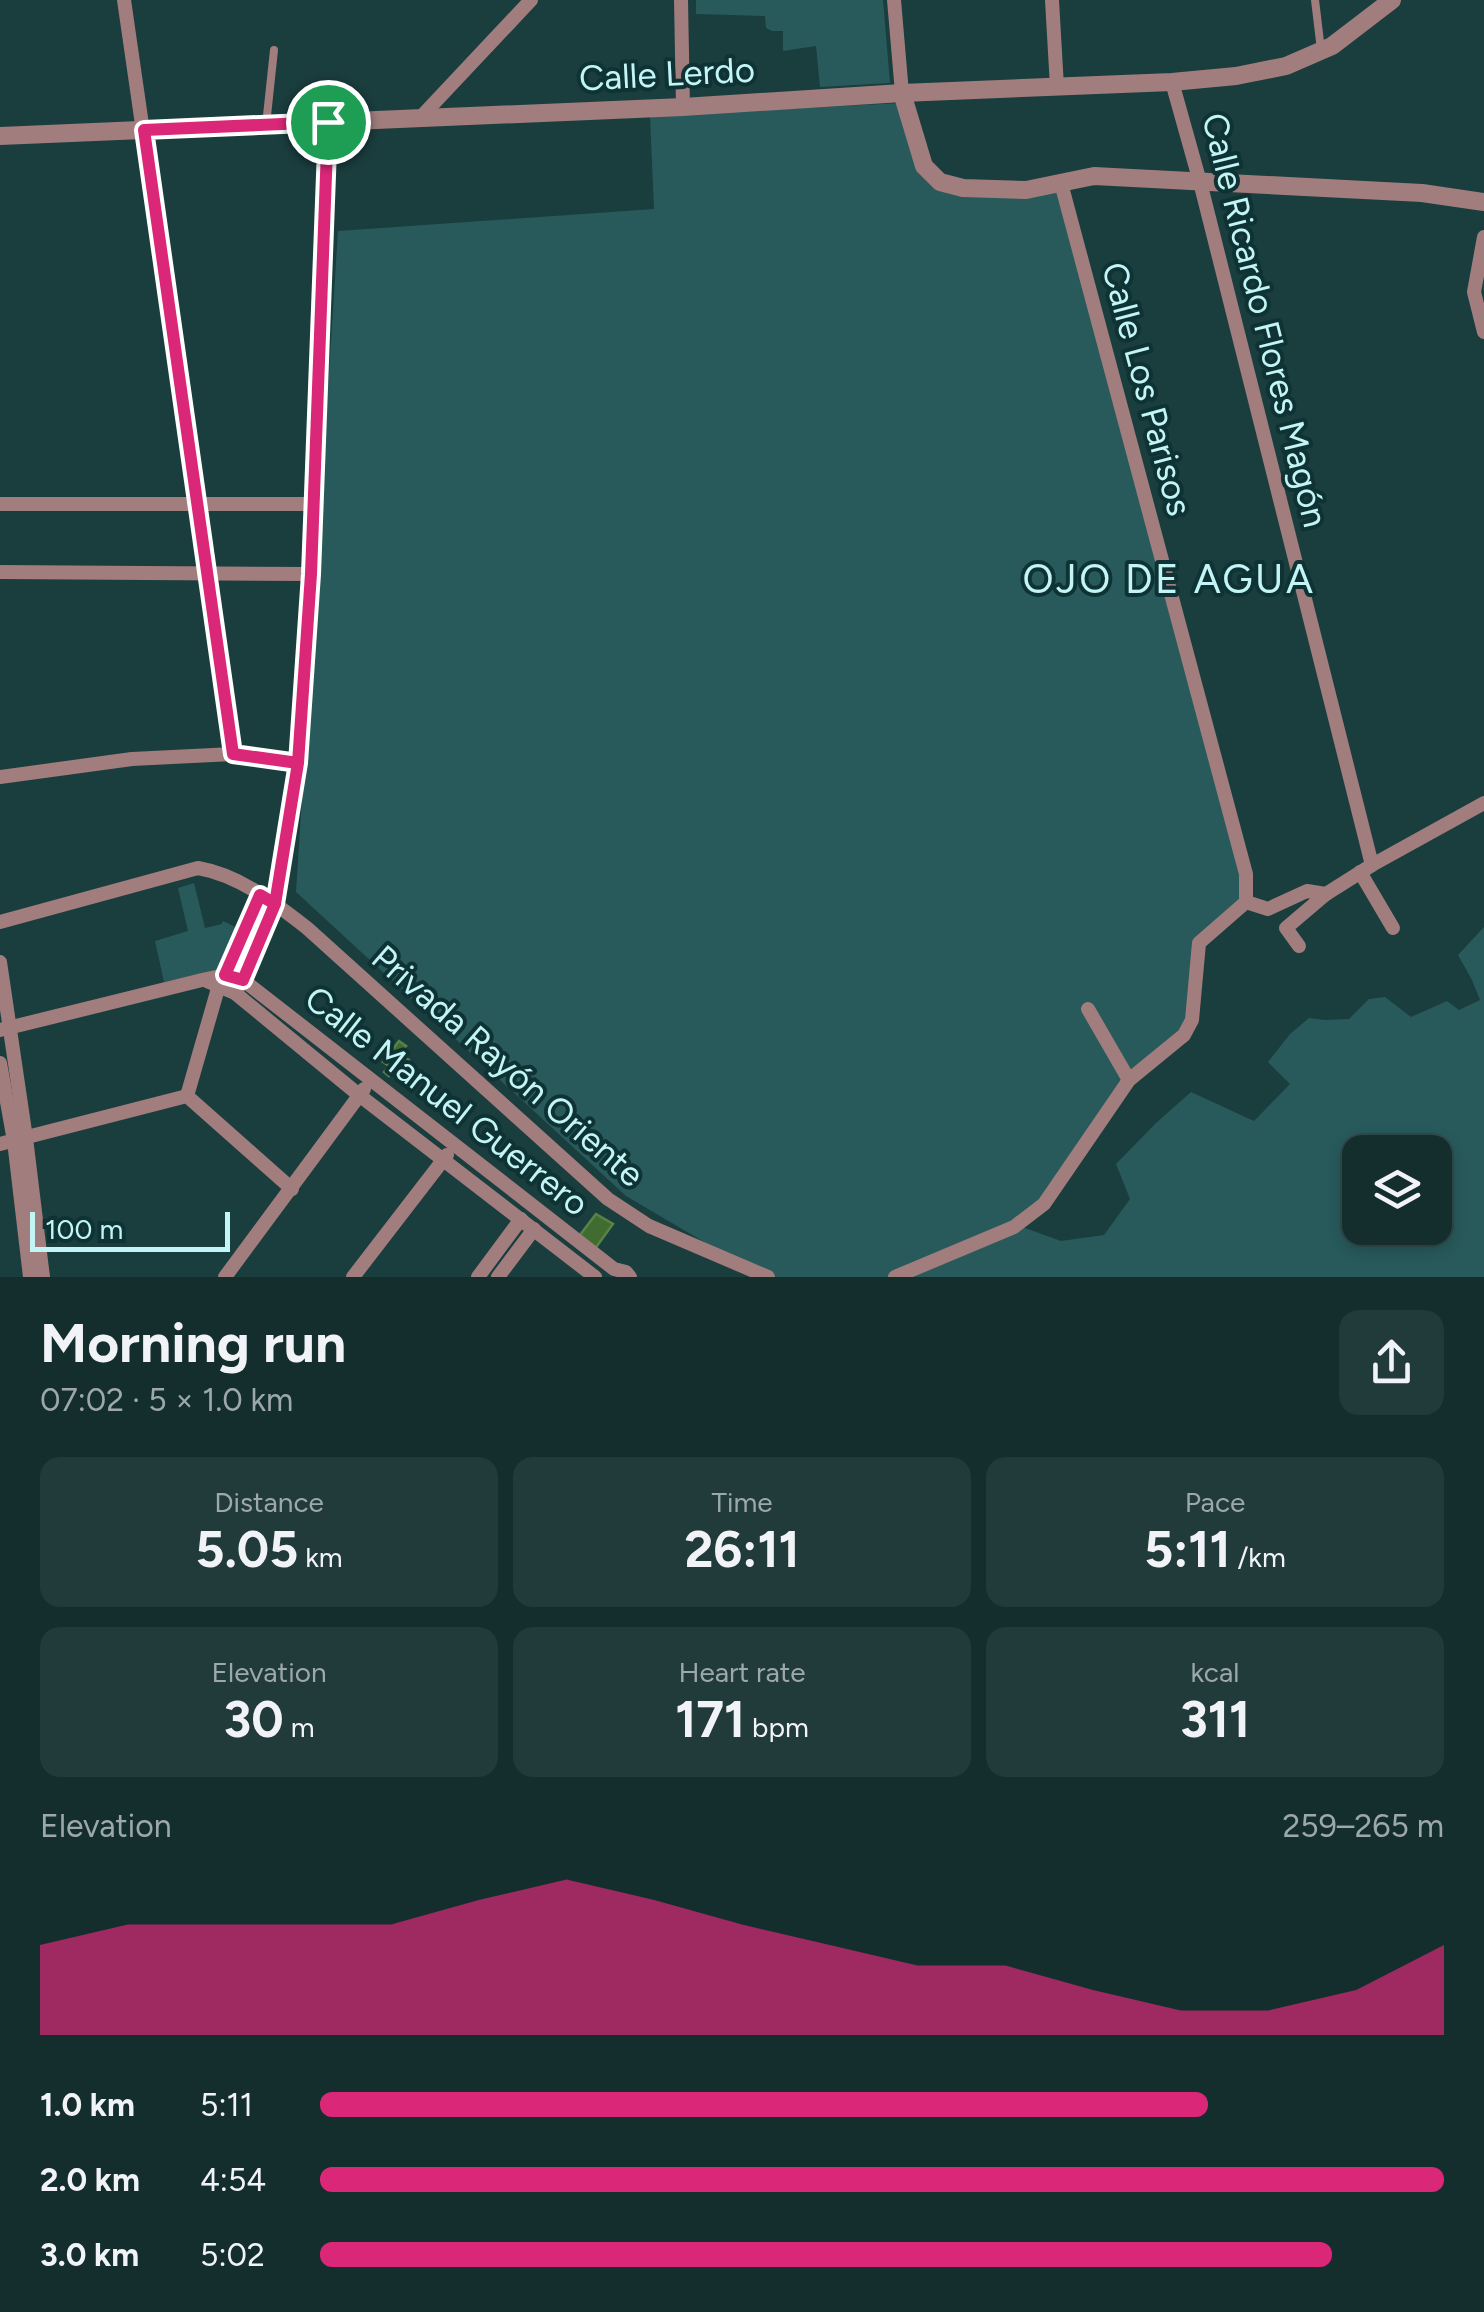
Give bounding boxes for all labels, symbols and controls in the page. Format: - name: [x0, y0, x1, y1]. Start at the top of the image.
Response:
- street label: Calle Lerdo: [578, 48, 756, 100]
- pin: [286, 80, 371, 165]
- icon: arrive: [301, 95, 356, 150]
- street label: Calle Ricardo Flores Magón: [1193, 109, 1337, 531]
- street label: Calle Los Parisos: [1093, 258, 1201, 520]
- district label: OJO DE AGUA: [1023, 555, 1315, 603]
- street label: Privada Rayón Oriente: [363, 936, 653, 1196]
- street label: Calle Manuel Guerrero: [297, 977, 597, 1225]
- map controls: [1342, 1135, 1452, 1245]
- button: layers: [1342, 1135, 1452, 1245]
- scale bar: [30, 1207, 230, 1252]
- text: 100 m: [45, 1212, 123, 1246]
- text: Morning run: [40, 1310, 346, 1376]
- button: share: [1339, 1310, 1444, 1415]
- text: 07:02 · 5 × 1.0 km: [40, 1381, 293, 1419]
- text: Distance: [214, 1485, 324, 1519]
- text: Time: [711, 1485, 773, 1519]
- text: Pace: [1185, 1485, 1245, 1519]
- text: 5.05: [195, 1519, 298, 1580]
- text: 26:11: [684, 1519, 800, 1580]
- text: 5:11: [1144, 1519, 1231, 1580]
- text: km: [298, 1540, 343, 1574]
- text: /km: [1231, 1540, 1286, 1574]
- text: Elevation: [211, 1655, 327, 1689]
- text: Heart rate: [678, 1655, 806, 1689]
- text: kcal: [1191, 1655, 1239, 1689]
- text: 30: [224, 1689, 284, 1750]
- text: 171: [675, 1689, 745, 1750]
- text: 311: [1180, 1689, 1250, 1750]
- text: m: [284, 1710, 314, 1744]
- text: bpm: [745, 1710, 809, 1744]
- text: Elevation: [40, 1807, 172, 1845]
- text: 259–265 m: [1282, 1807, 1444, 1845]
- text: 1.0 km: [40, 2086, 135, 2124]
- text: 5:11: [200, 2086, 253, 2124]
- text: 2.0 km: [40, 2161, 140, 2199]
- text: 4:54: [200, 2161, 266, 2199]
- text: 3.0 km: [40, 2236, 139, 2274]
- text: 5:02: [200, 2236, 265, 2274]

